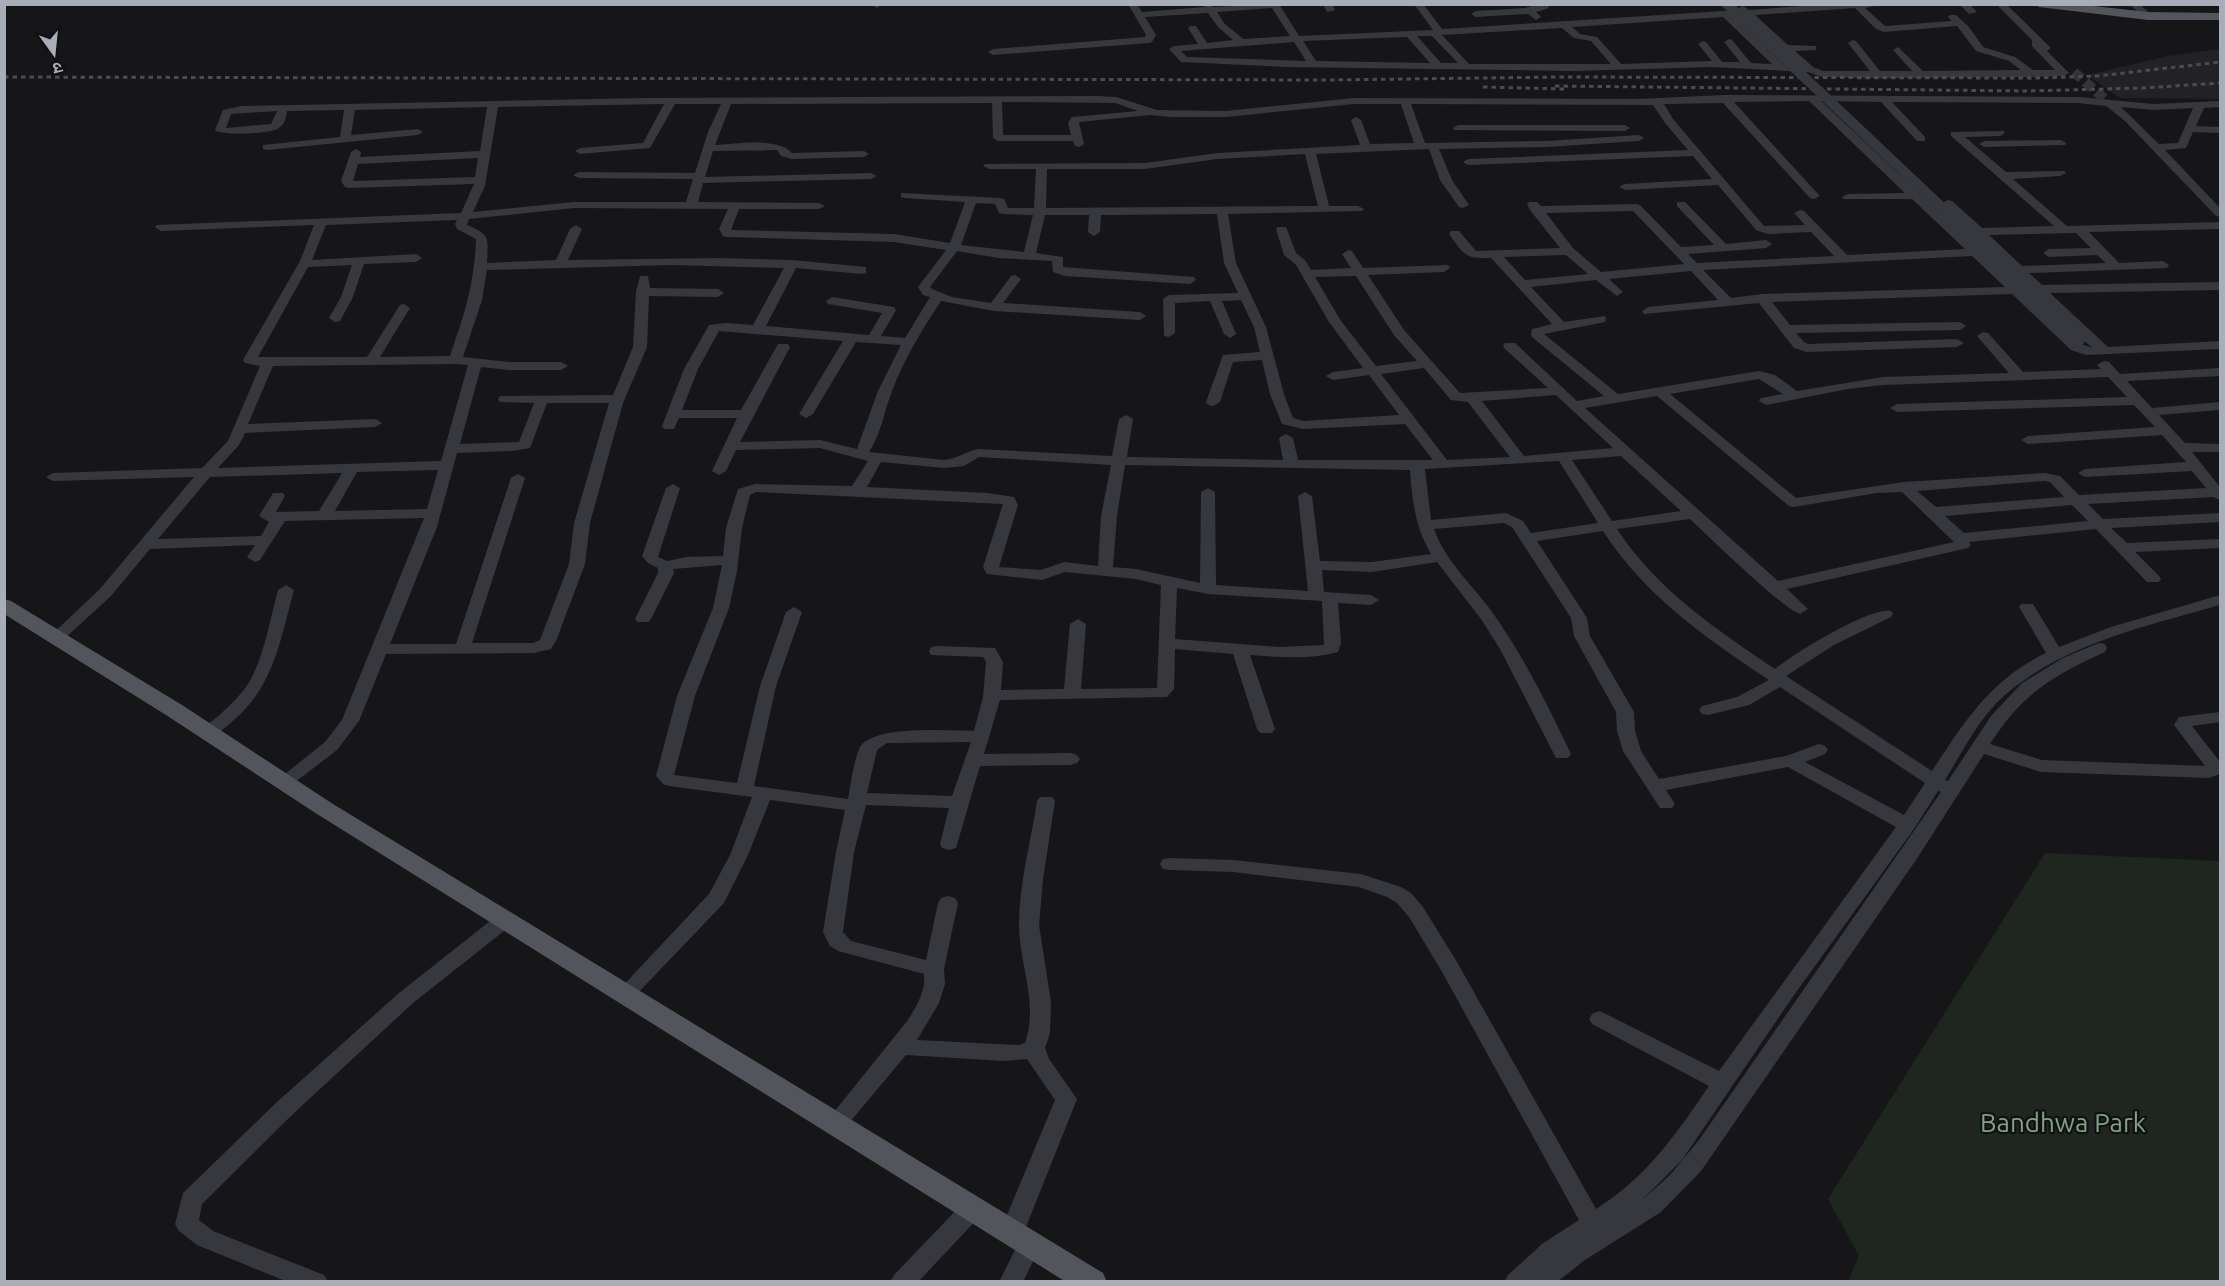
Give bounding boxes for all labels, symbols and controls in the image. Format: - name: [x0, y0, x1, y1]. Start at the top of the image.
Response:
- north arrow: [24, 24, 84, 84]
- text: उ: [50, 59, 65, 79]
- park label: Bandhwa Park: [1980, 1108, 2146, 1137]

